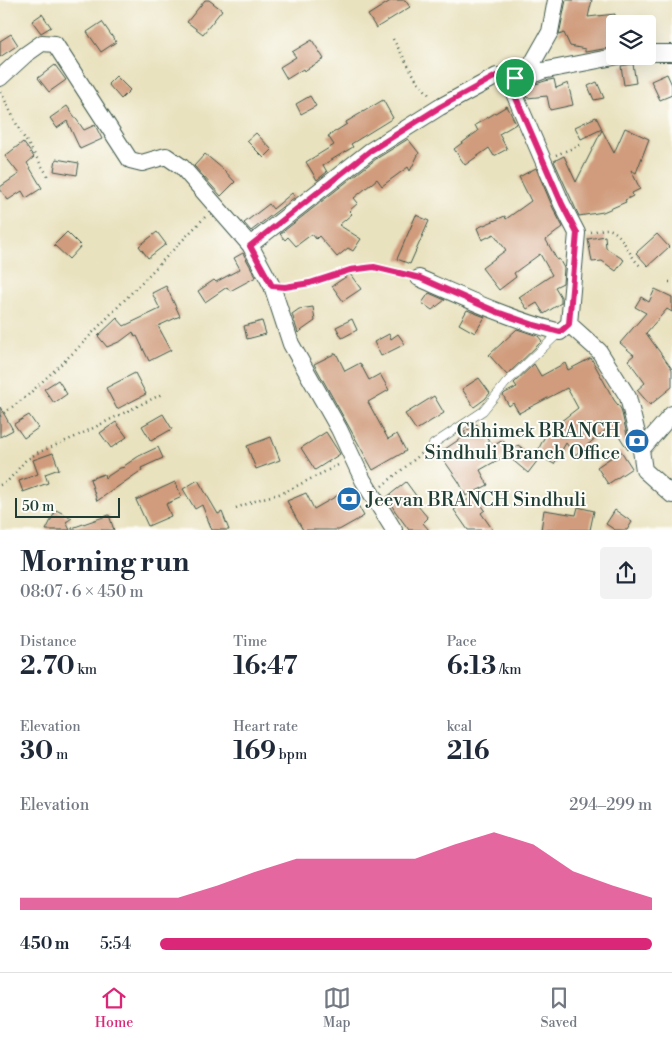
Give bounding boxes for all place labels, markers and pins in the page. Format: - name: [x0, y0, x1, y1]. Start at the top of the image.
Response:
- pin: [494, 57, 536, 99]
- place label: Chhimek BRANCH Sindhuli Branch Office: [425, 419, 620, 465]
- bank icon: Chhimek BRANCH Sindhuli Branch Office: [624, 428, 650, 454]
- bank icon: Jeevan BRANCH Sindhuli: [336, 486, 362, 512]
- place label: Jeevan BRANCH Sindhuli: [365, 488, 586, 512]

